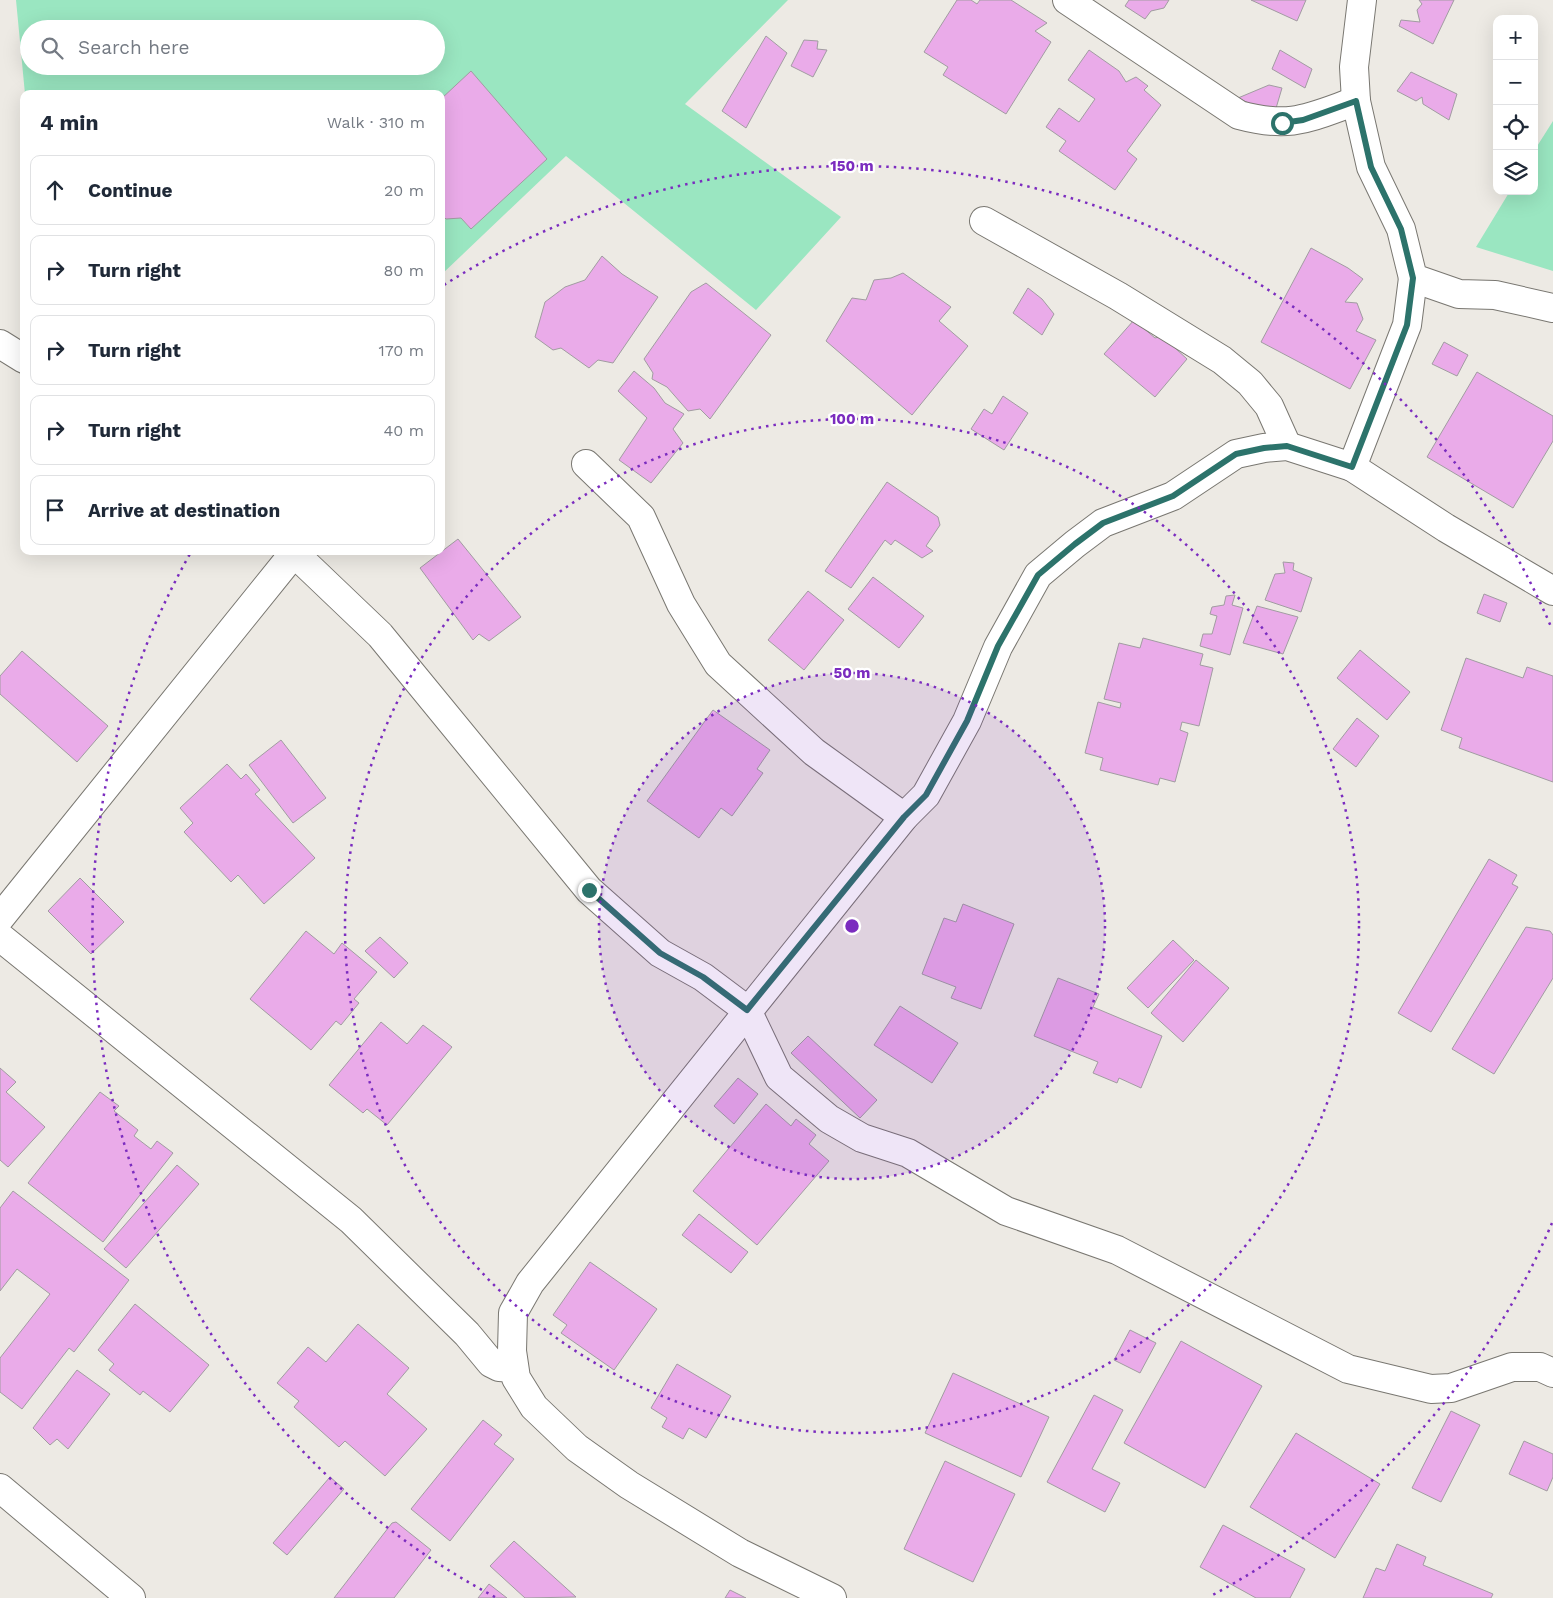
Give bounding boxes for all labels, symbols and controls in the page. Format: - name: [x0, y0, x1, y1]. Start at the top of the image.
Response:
- map controls: [1493, 15, 1538, 195]
- button: +: [1493, 15, 1538, 60]
- search box: [20, 20, 445, 75]
- icon: search: [38, 34, 66, 62]
- text: Search here: [78, 36, 189, 59]
- button: −: [1493, 60, 1538, 105]
- button: locate: [1493, 105, 1538, 150]
- text: 4 min: [40, 110, 98, 135]
- route start: [1271, 112, 1294, 135]
- text: Walk · 310 m: [327, 113, 425, 132]
- button: layers: [1493, 150, 1538, 195]
- text: 150 m: [830, 157, 874, 175]
- icon: ahead: [41, 176, 69, 204]
- text: Continue: [88, 179, 172, 202]
- text: 20 m: [384, 181, 424, 200]
- icon: right: [41, 256, 69, 284]
- text: Turn right: [88, 259, 181, 282]
- text: 80 m: [383, 261, 424, 280]
- icon: right: [41, 336, 69, 364]
- text: Turn right: [88, 339, 181, 362]
- text: 170 m: [378, 341, 424, 360]
- text: 100 m: [830, 410, 874, 428]
- icon: right: [41, 416, 69, 444]
- text: Turn right: [88, 419, 181, 442]
- text: 40 m: [384, 421, 424, 440]
- icon: arrive: [41, 496, 69, 524]
- text: Arrive at destination: [88, 499, 280, 522]
- text: 50 m: [834, 664, 870, 682]
- route end: [578, 879, 601, 902]
- centre of rings: [843, 917, 861, 935]

